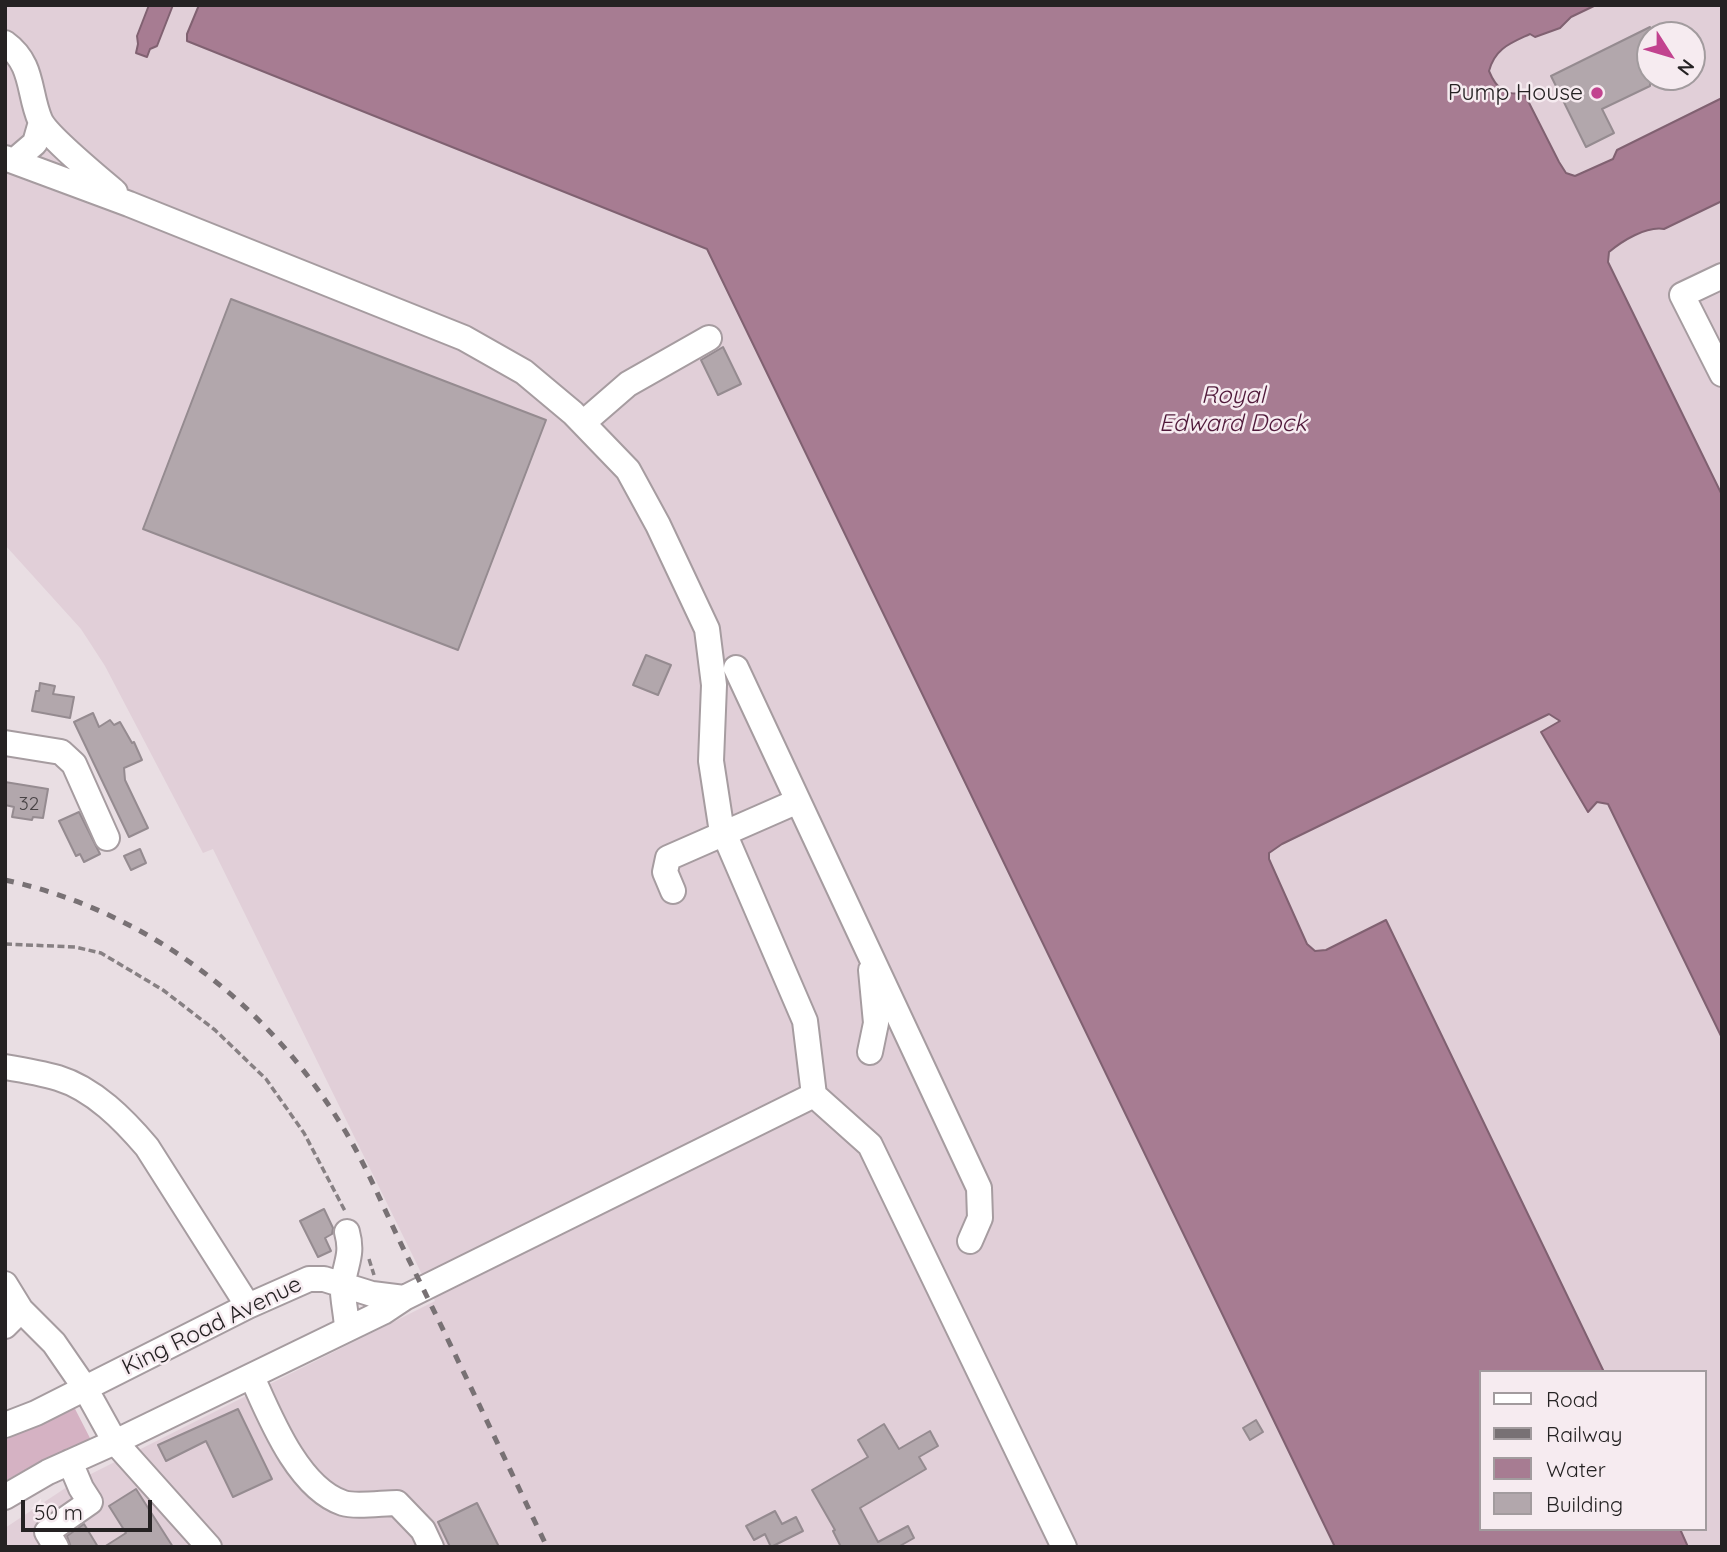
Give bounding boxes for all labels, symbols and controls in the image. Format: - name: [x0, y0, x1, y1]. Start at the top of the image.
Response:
- north arrow: [1636, 21, 1706, 91]
- text: N: [1672, 55, 1700, 80]
- place label: Pump House: [1448, 79, 1583, 107]
- marker: Pump House: [1589, 85, 1605, 101]
- water label: Royal Edward Dock: [1159, 382, 1307, 438]
- house number: 32: [19, 793, 39, 815]
- street label: King Road Avenue: [118, 1271, 306, 1381]
- legend: [1478, 1370, 1706, 1531]
- text: Road: [1546, 1386, 1598, 1412]
- text: Railway: [1546, 1421, 1622, 1447]
- text: Water: [1546, 1456, 1606, 1482]
- scale bar: [24, 1486, 156, 1530]
- text: Building: [1546, 1491, 1623, 1517]
- text: 50 m: [34, 1499, 83, 1525]

